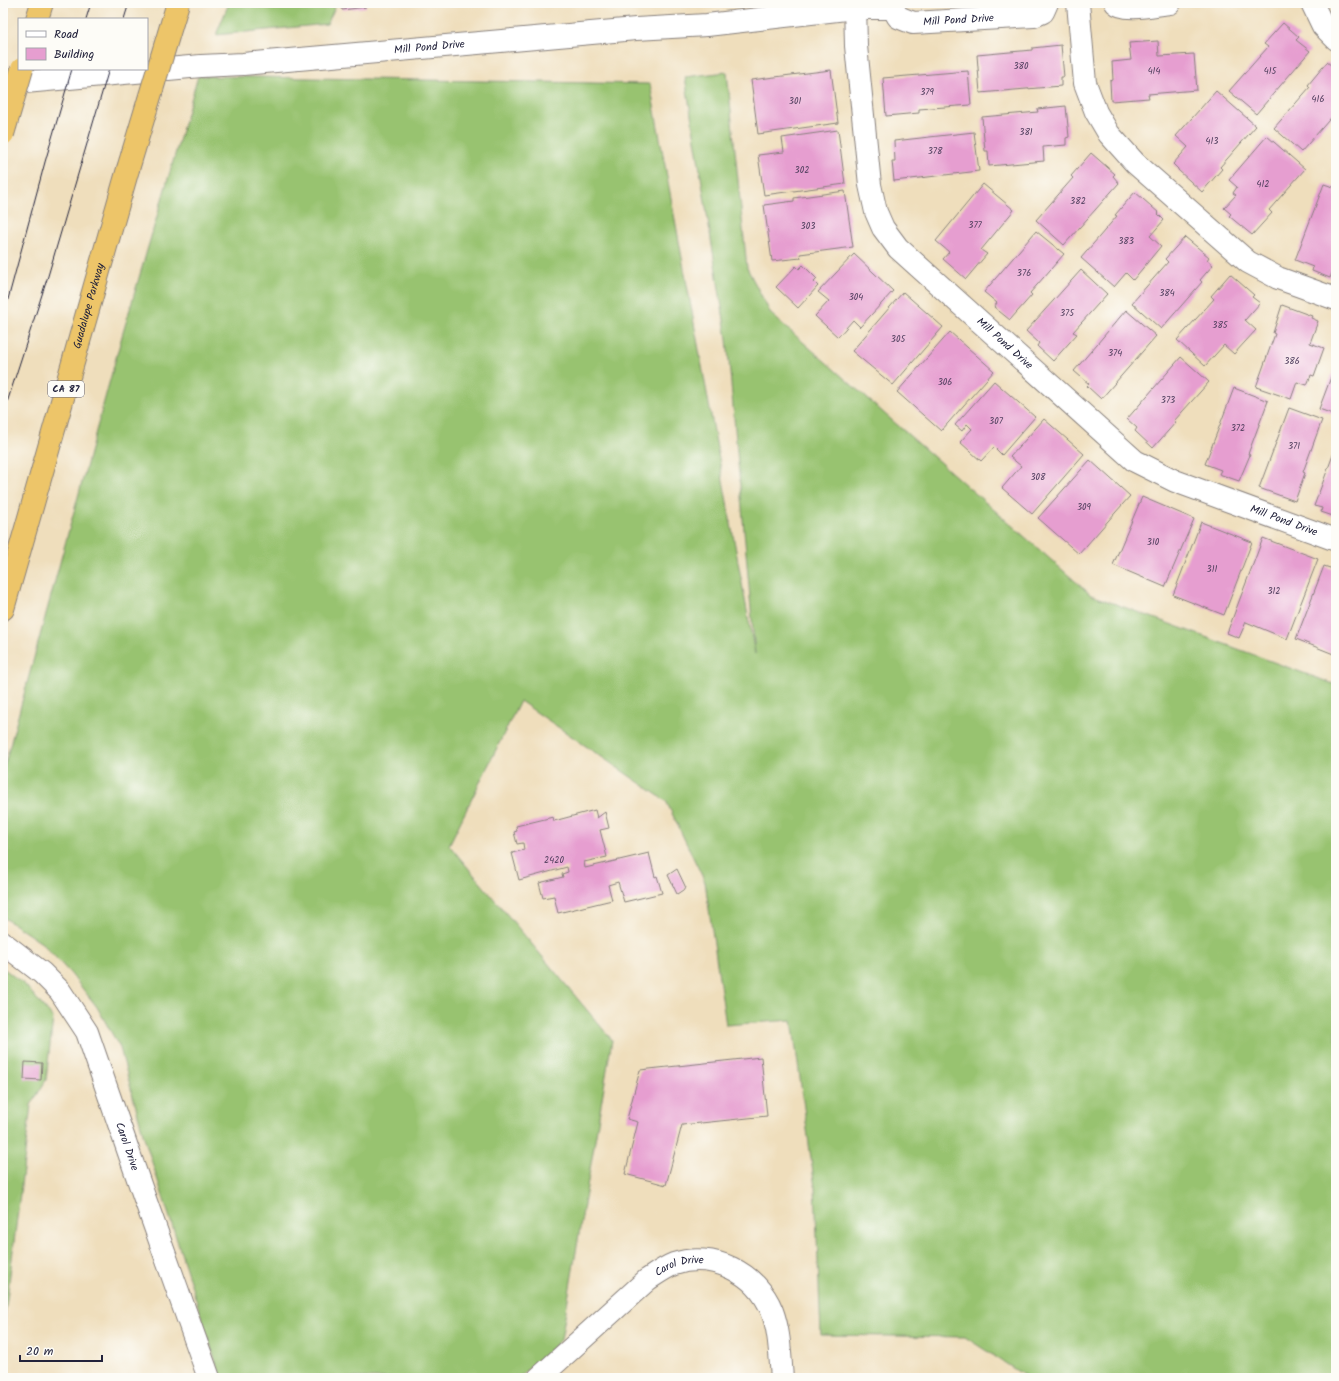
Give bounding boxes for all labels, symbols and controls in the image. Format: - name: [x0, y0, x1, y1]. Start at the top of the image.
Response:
- street label: Mill Pond Drive: [923, 9, 994, 31]
- legend: [18, 18, 148, 70]
- text: Road: [54, 25, 79, 44]
- street label: Mill Pond Drive: [393, 35, 466, 60]
- text: Building: [54, 45, 94, 64]
- house number: 380: [1013, 59, 1029, 74]
- house number: 414: [1148, 64, 1160, 79]
- house number: 415: [1264, 64, 1277, 79]
- house number: 379: [920, 85, 934, 100]
- house number: 416: [1312, 92, 1324, 107]
- house number: 301: [789, 94, 801, 109]
- house number: 381: [1019, 125, 1033, 140]
- house number: 413: [1206, 134, 1218, 149]
- house number: 378: [928, 144, 943, 159]
- house number: 302: [795, 163, 809, 178]
- house number: 412: [1256, 177, 1270, 192]
- house number: 382: [1070, 194, 1086, 209]
- house number: 377: [968, 218, 983, 233]
- house number: 303: [801, 219, 815, 234]
- house number: 383: [1118, 234, 1134, 249]
- street label: Guadalupe Parkway: [68, 260, 110, 351]
- house number: 376: [1017, 266, 1031, 281]
- house number: 384: [1159, 286, 1175, 301]
- house number: 304: [849, 290, 863, 305]
- house number: 375: [1060, 306, 1075, 321]
- street label: Mill Pond Drive: [972, 313, 1037, 374]
- house number: 385: [1212, 318, 1229, 333]
- house number: 305: [891, 332, 906, 347]
- house number: 374: [1108, 346, 1122, 361]
- house number: 386: [1284, 354, 1300, 369]
- house number: 306: [938, 375, 952, 390]
- road number: CA 87: [48, 381, 84, 397]
- house number: 373: [1161, 393, 1175, 408]
- house number: 307: [989, 414, 1004, 429]
- house number: 372: [1231, 421, 1245, 436]
- house number: 371: [1288, 439, 1300, 454]
- house number: 308: [1030, 470, 1046, 485]
- house number: 309: [1077, 500, 1092, 515]
- street label: Mill Pond Drive: [1247, 500, 1320, 542]
- house number: 310: [1147, 535, 1160, 550]
- house number: 311: [1207, 562, 1218, 577]
- house number: 312: [1267, 584, 1281, 599]
- house number: 2420: [544, 853, 564, 868]
- street label: Carol Drive: [110, 1120, 144, 1173]
- street label: Carol Drive: [651, 1251, 704, 1281]
- scale bar: [20, 1337, 102, 1363]
- text: 20 m: [26, 1342, 54, 1361]

